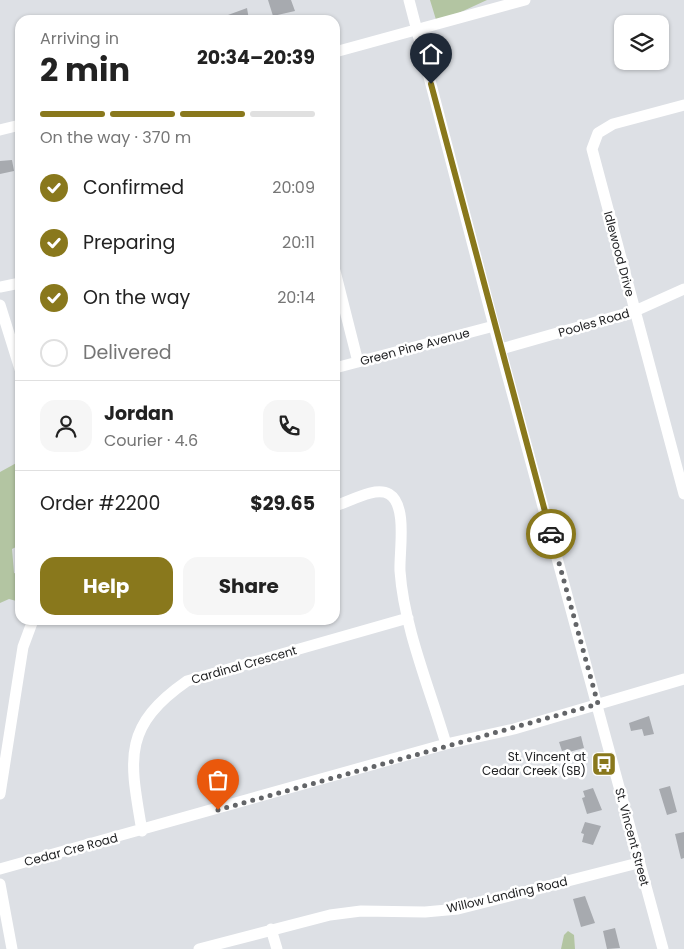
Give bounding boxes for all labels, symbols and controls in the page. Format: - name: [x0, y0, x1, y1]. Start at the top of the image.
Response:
- map controls: [614, 15, 669, 70]
- button: layers: [614, 15, 669, 70]
- text: Arriving in: [40, 27, 119, 50]
- pin: [410, 33, 452, 84]
- icon: home: [417, 40, 445, 68]
- text: 20:34–20:39: [197, 44, 315, 71]
- text: 2 min: [40, 47, 130, 92]
- text: On the way · 370 m: [40, 126, 191, 149]
- icon: check: [40, 174, 68, 202]
- text: Confirmed: [83, 174, 184, 201]
- text: 20:09: [272, 176, 315, 199]
- street label: Idlewood Drive: [600, 209, 639, 299]
- icon: check: [40, 229, 68, 257]
- text: Preparing: [83, 229, 175, 256]
- text: 20:11: [282, 231, 315, 254]
- icon: check: [40, 284, 68, 312]
- text: On the way: [83, 284, 190, 311]
- text: 20:14: [277, 286, 315, 309]
- street label: Pooles Road: [556, 304, 631, 341]
- street label: Green Pine Avenue: [358, 324, 472, 369]
- text: Delivered: [83, 339, 172, 366]
- button: person: [40, 400, 92, 452]
- text: Jordan: [104, 400, 174, 427]
- button: phone: [263, 400, 315, 452]
- text: Courier · 4.6: [104, 429, 198, 452]
- text: Order #2200: [40, 490, 160, 517]
- text: $29.65: [250, 490, 315, 517]
- courier: [526, 509, 576, 559]
- icon: car: [537, 520, 565, 548]
- button: Help: [40, 557, 173, 615]
- button: Share: [183, 557, 315, 615]
- street label: Cardinal Crescent: [189, 641, 299, 688]
- place label: St. Vincent at Cedar Creek (SB): [482, 748, 586, 779]
- bus stop icon: St. Vincent at Cedar Creek (SB): [591, 751, 617, 777]
- pin: [197, 759, 239, 810]
- icon: bag: [204, 766, 232, 794]
- street label: St. Vincent Street: [611, 786, 654, 888]
- street label: Cedar Cre Road: [22, 829, 120, 870]
- street label: Willow Landing Road: [445, 872, 569, 917]

